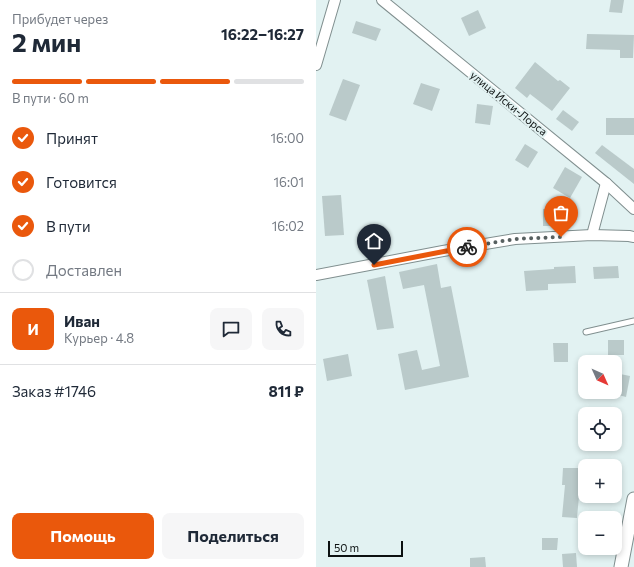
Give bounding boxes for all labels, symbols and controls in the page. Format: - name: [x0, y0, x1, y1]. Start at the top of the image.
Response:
- text: Прибудет через: [12, 11, 108, 27]
- text: 16:22–16:27: [221, 25, 304, 43]
- text: 2 мин: [12, 26, 81, 57]
- street label: улица Иски-Лорса: [468, 68, 550, 138]
- text: В пути · 60 m: [12, 90, 89, 106]
- icon: check: [12, 127, 34, 149]
- text: Принят: [46, 129, 98, 147]
- text: 16:00: [271, 130, 304, 146]
- icon: check: [12, 171, 34, 193]
- text: Готовится: [46, 173, 117, 191]
- text: 16:01: [273, 174, 304, 190]
- pin: [544, 196, 578, 237]
- icon: bag: [550, 202, 572, 224]
- icon: check: [12, 215, 34, 237]
- text: В пути: [46, 217, 91, 235]
- text: 16:02: [272, 218, 304, 234]
- pin: [357, 224, 391, 265]
- courier: [447, 227, 487, 267]
- icon: home: [363, 230, 385, 252]
- icon: bike: [456, 236, 478, 258]
- text: Доставлен: [46, 261, 122, 279]
- button: chat: [210, 308, 252, 350]
- button: phone: [262, 308, 304, 350]
- text: Иван: [64, 312, 100, 330]
- text: И: [27, 320, 39, 338]
- text: Курьер · 4.8: [64, 330, 134, 346]
- north arrow: [578, 355, 622, 399]
- map controls: [578, 355, 622, 555]
- text: Заказ #1746: [12, 382, 96, 400]
- text: 811 ₽: [268, 382, 304, 400]
- button: locate: [578, 407, 622, 451]
- button: +: [578, 459, 622, 503]
- button: −: [578, 511, 622, 555]
- button: Помощь: [12, 513, 154, 559]
- button: Поделиться: [162, 513, 304, 559]
- scale bar: [328, 539, 403, 558]
- text: 50 m: [334, 541, 359, 554]

